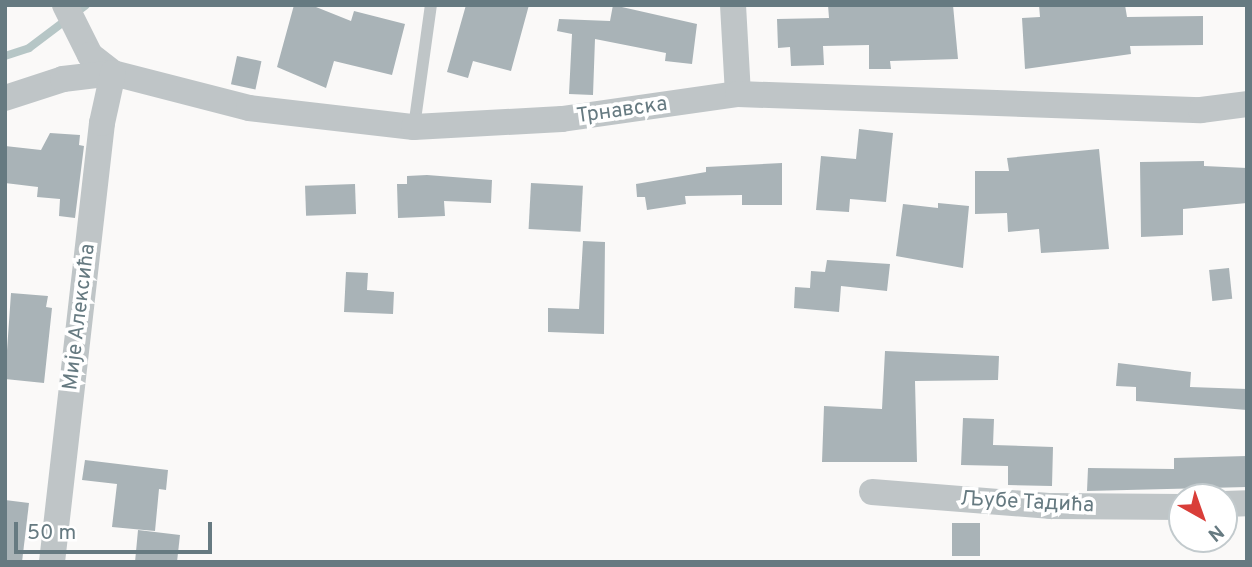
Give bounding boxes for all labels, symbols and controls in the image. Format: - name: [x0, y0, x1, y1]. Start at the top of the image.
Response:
- street label: Трнавска: [575, 92, 669, 130]
- street label: Мије Алексића: [58, 242, 102, 392]
- north arrow: [1168, 483, 1238, 553]
- street label: Љубе Тадића: [959, 487, 1095, 519]
- scale bar: [18, 508, 215, 552]
- text: N: [1202, 519, 1228, 546]
- text: 50 m: [27, 520, 76, 547]

